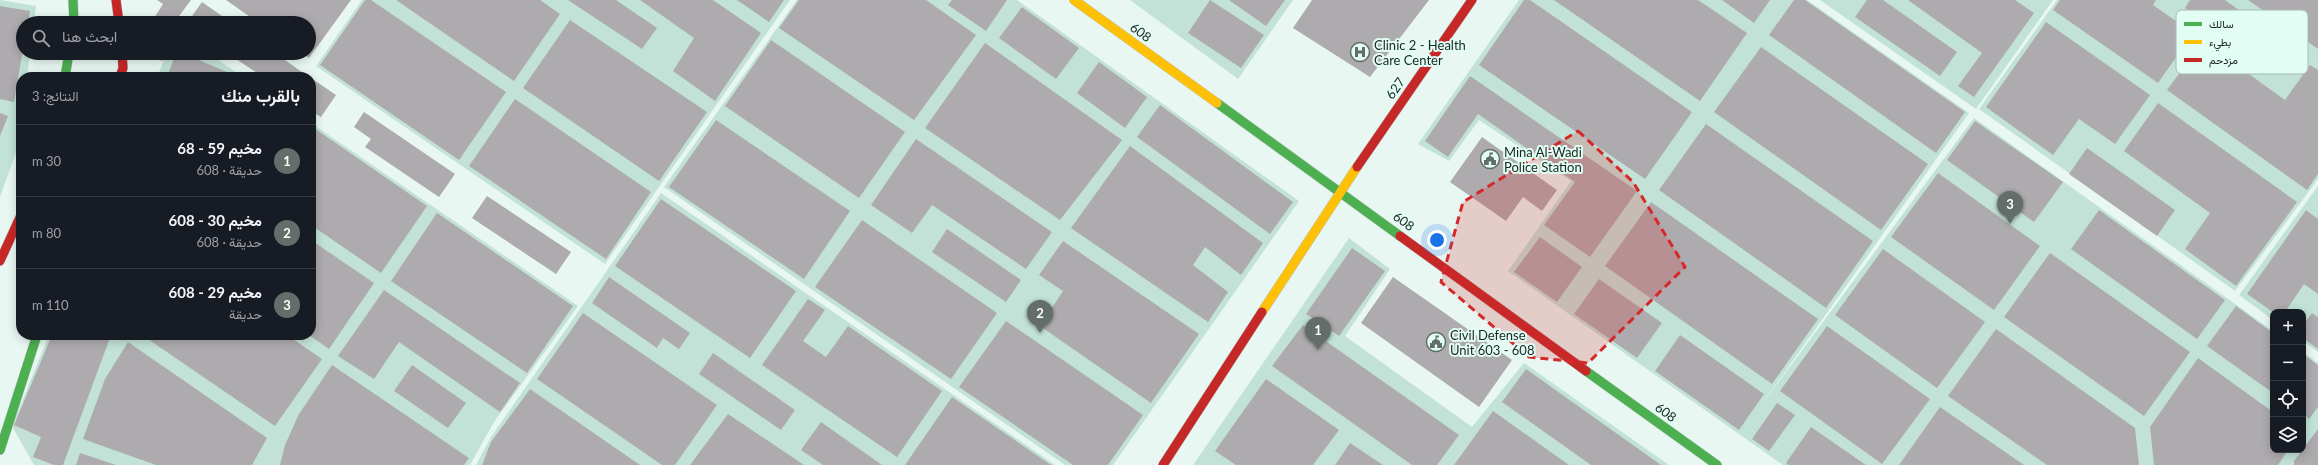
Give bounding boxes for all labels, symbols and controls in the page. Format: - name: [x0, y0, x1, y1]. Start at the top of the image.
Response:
- legend: [2176, 10, 2308, 74]
- search box: [16, 16, 316, 60]
- text: سالك: [2209, 17, 2234, 30]
- street label: 608: [1127, 19, 1155, 45]
- icon: search: [30, 27, 52, 49]
- text: ابحث هنا: [62, 27, 117, 45]
- text: بطيء: [2209, 35, 2231, 52]
- place label: Clinic 2 - Health Care Center: [1374, 37, 1466, 68]
- hospital icon: Clinic 2 - Health Care Center: [1349, 41, 1371, 63]
- text: مزدحم: [2209, 53, 2238, 68]
- street label: 627: [1382, 74, 1408, 102]
- text: بالقرب منك: [221, 85, 300, 106]
- text: النتائج: 3: [32, 88, 79, 104]
- text: مخيم 59 - 68: [177, 139, 262, 157]
- place label: Mina Al-Wadi Police Station: [1504, 144, 1582, 175]
- public building icon: Mina Al-Wadi Police Station: [1479, 148, 1501, 170]
- text: 30 m: [32, 153, 61, 169]
- text: 1: [283, 153, 291, 169]
- text: حديقة · 608: [196, 162, 262, 178]
- pin: 3: [1997, 191, 2023, 224]
- street label: 608: [1390, 208, 1418, 234]
- text: مخيم 30 - 608: [168, 211, 262, 229]
- text: 80 m: [32, 225, 61, 241]
- text: 2: [283, 225, 291, 241]
- your location: [1427, 230, 1447, 250]
- text: حديقة · 608: [196, 234, 262, 250]
- text: مخيم 29 - 608: [168, 283, 262, 301]
- text: 110 m: [32, 297, 69, 313]
- text: 3: [283, 297, 291, 313]
- pin: 2: [1027, 300, 1053, 333]
- text: حديقة: [229, 306, 262, 322]
- map controls: [2270, 309, 2306, 453]
- button: +: [2270, 309, 2306, 345]
- pin: 1: [1305, 317, 1331, 350]
- place label: Civil Defense Unit 603 - 608: [1450, 327, 1534, 358]
- public building icon: Civil Defense Unit 603 - 608: [1425, 331, 1447, 353]
- button: −: [2270, 345, 2306, 381]
- button: locate: [2270, 381, 2306, 417]
- street label: 608: [1652, 399, 1680, 425]
- button: layers: [2270, 417, 2306, 453]

